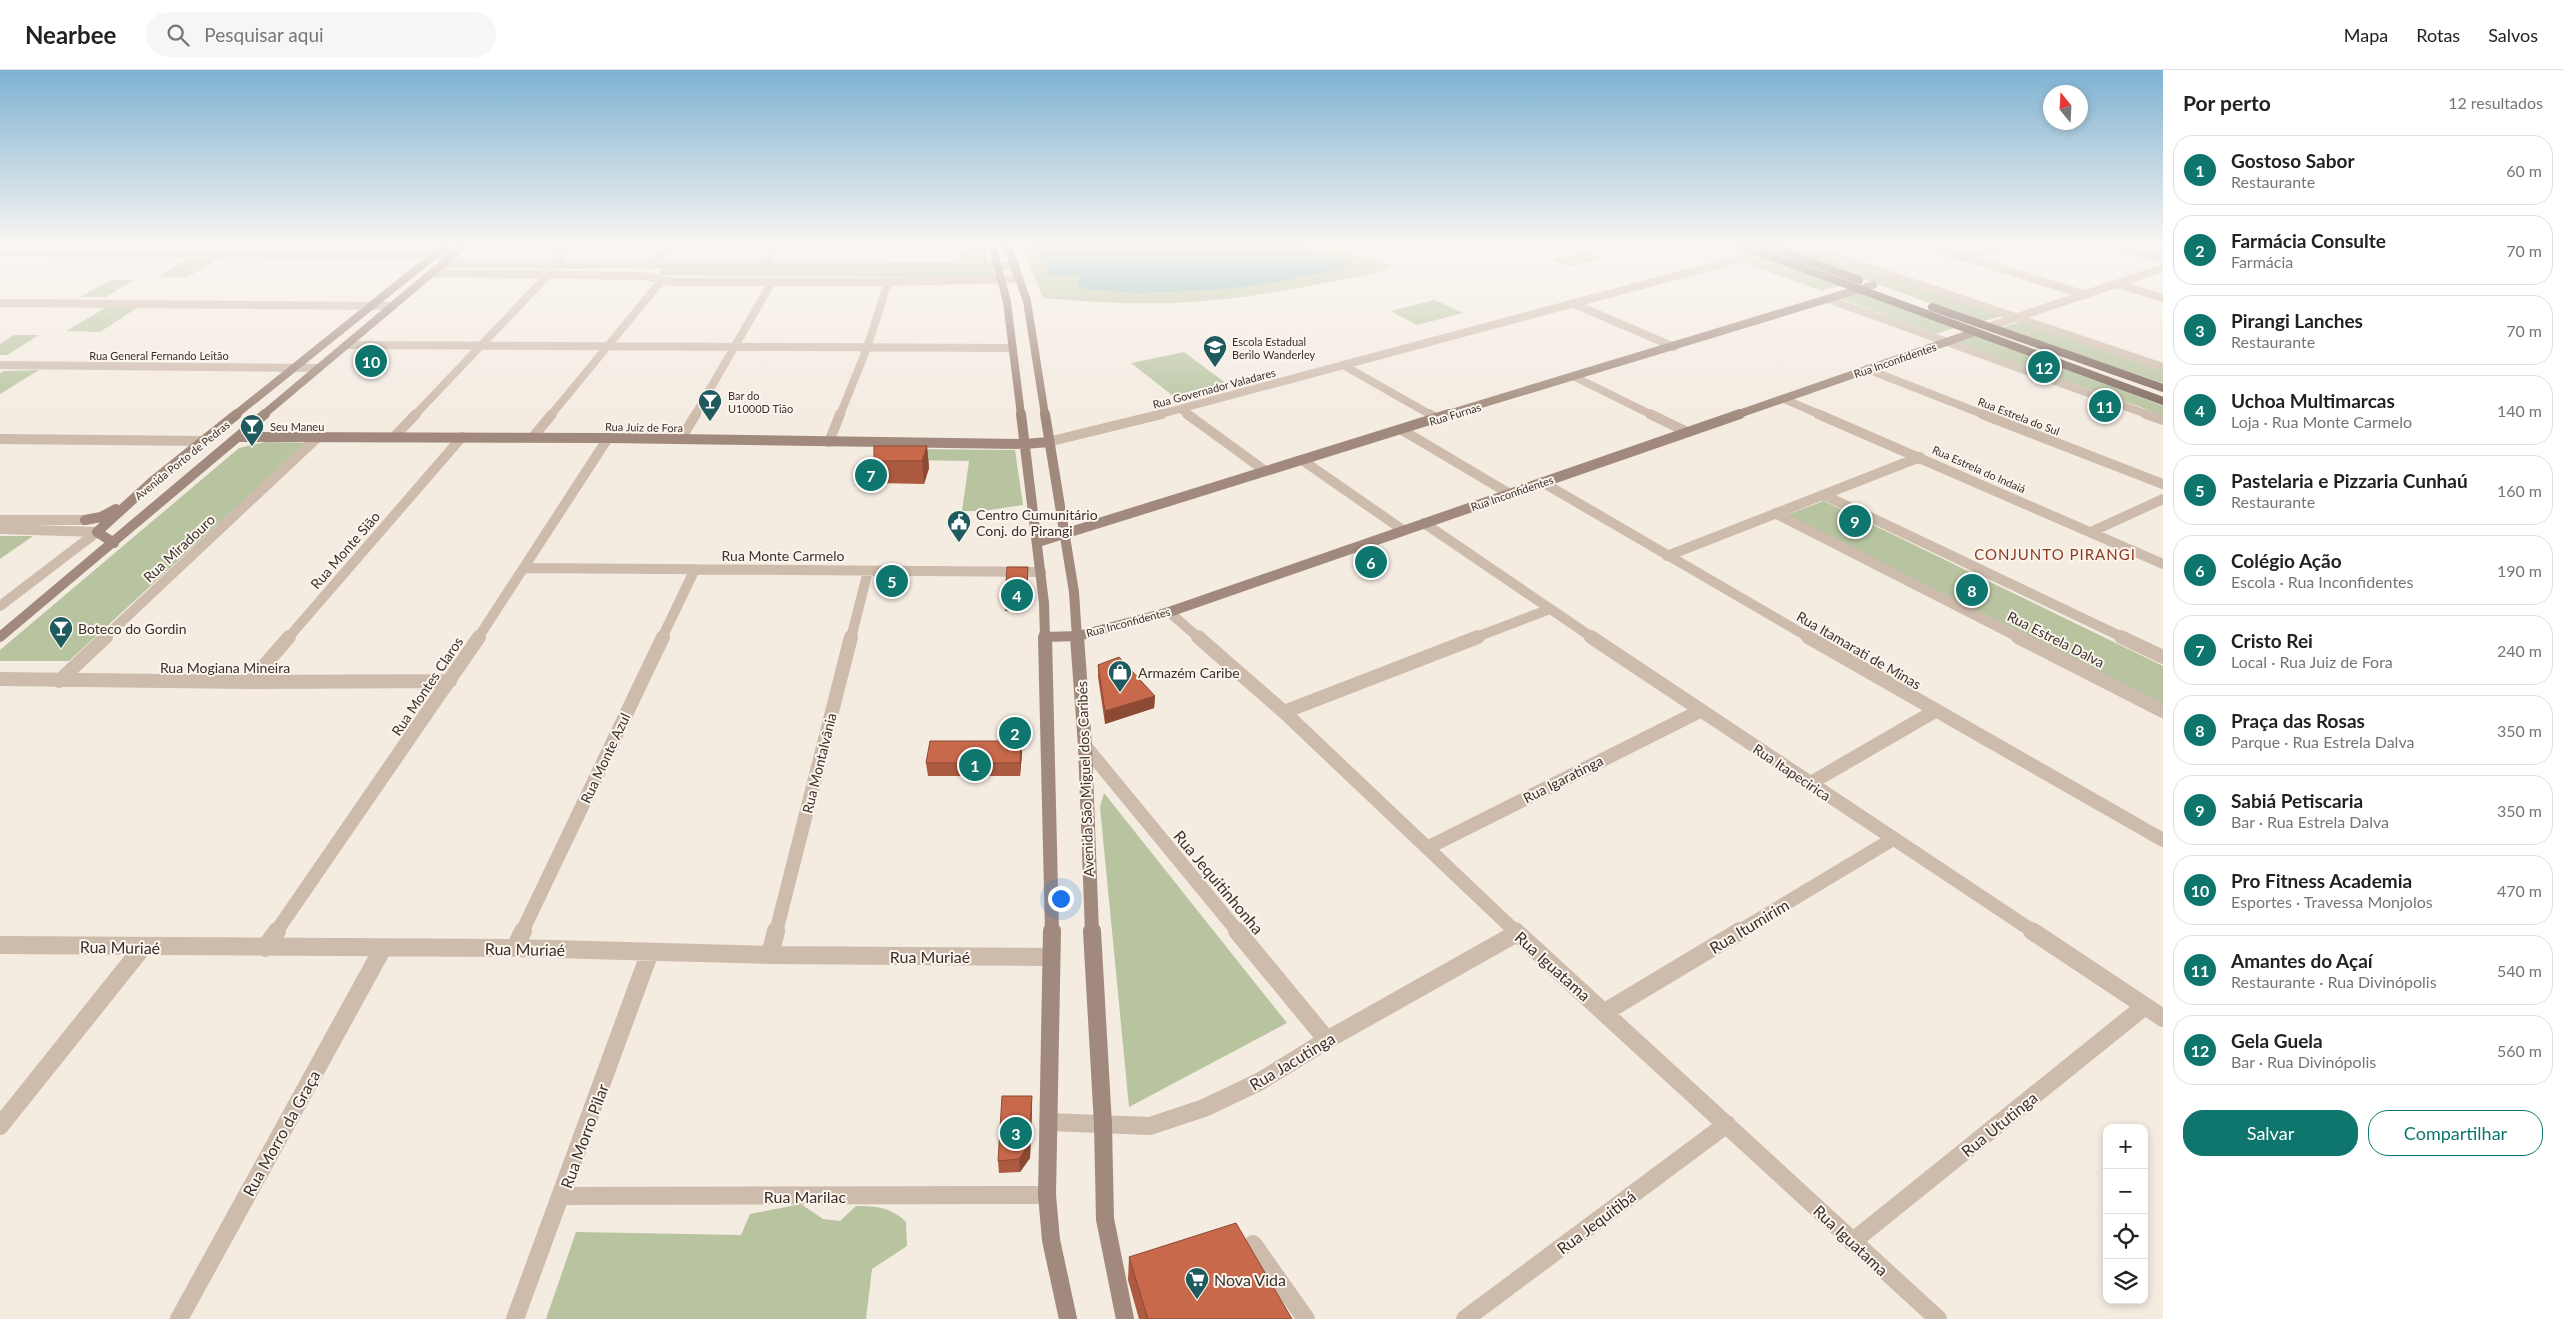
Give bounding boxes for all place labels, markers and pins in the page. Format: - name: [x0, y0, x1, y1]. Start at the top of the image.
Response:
- school or university icon: Escola Estadual Berilo Wanderley: [1202, 334, 1228, 368]
- place label: Escola Estadual Berilo Wanderley: [1232, 335, 1316, 361]
- pin: 10: [355, 342, 387, 380]
- pin: 12: [2028, 348, 2060, 386]
- pin: 11: [2089, 387, 2121, 425]
- bar icon: Bar do U1000D Tião: [697, 388, 723, 422]
- place label: Bar do U1000D Tião: [728, 389, 793, 415]
- bar icon: Seu Maneu: [239, 413, 265, 447]
- place label: Seu Maneu: [270, 420, 324, 433]
- pin: 7: [855, 456, 887, 494]
- pin: 9: [1839, 502, 1871, 540]
- place label: Centro Cumunitário Conj. do Pirangi: [976, 506, 1098, 539]
- public building icon: Centro Cumunitário Conj. do Pirangi: [946, 509, 972, 543]
- pin: 6: [1355, 543, 1387, 581]
- pin: 5: [876, 562, 908, 600]
- pin: 8: [1956, 571, 1988, 609]
- pin: 4: [1001, 576, 1033, 614]
- bar icon: Boteco do Gordin: [48, 615, 74, 649]
- place label: Boteco do Gordin: [78, 620, 187, 637]
- shop icon: Armazém Caribe: [1107, 659, 1133, 693]
- place label: Armazém Caribe: [1138, 664, 1240, 681]
- pin: 2: [999, 714, 1031, 752]
- pin: 1: [959, 746, 991, 784]
- pin: 3: [1000, 1114, 1032, 1152]
- supermarket icon: Nova Vida: [1184, 1266, 1210, 1300]
- place label: Nova Vida: [1214, 1270, 1286, 1289]

